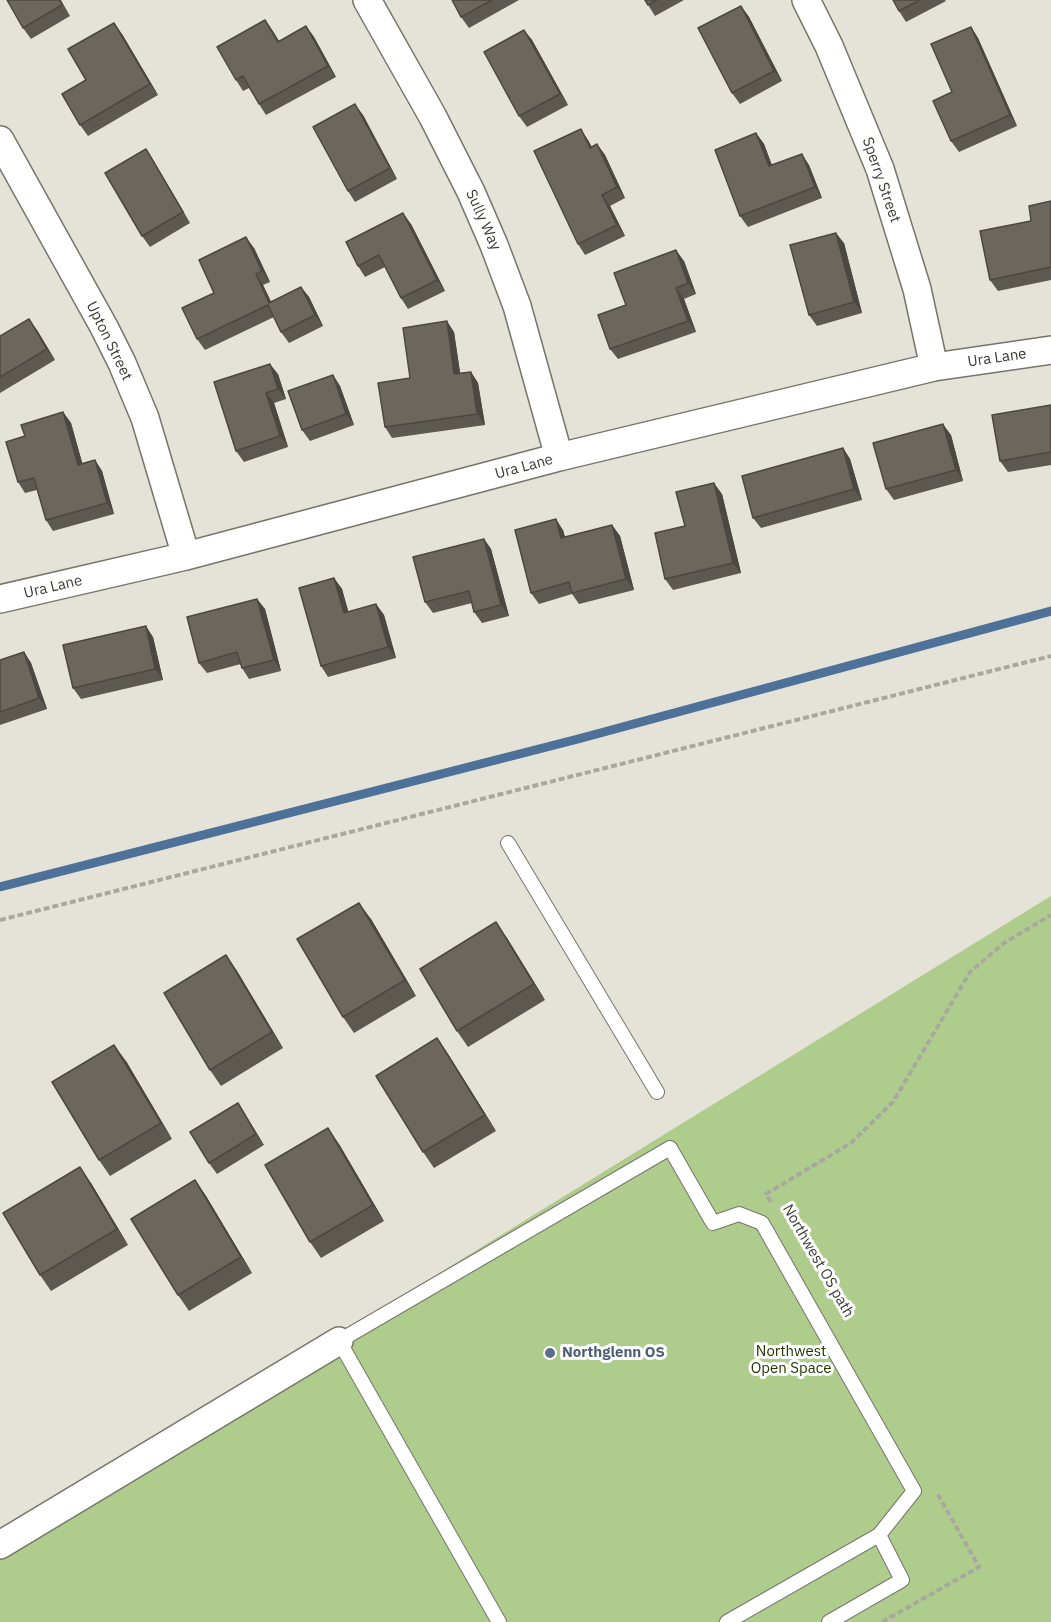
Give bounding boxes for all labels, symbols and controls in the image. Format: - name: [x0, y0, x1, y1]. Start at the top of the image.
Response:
- street label: Sperry Street: [858, 135, 904, 225]
- street label: Sully Way: [462, 187, 504, 253]
- street label: Upton Street: [82, 299, 136, 383]
- street label: Ura Lane: [966, 345, 1028, 371]
- street label: Ura Lane: [493, 451, 555, 483]
- street label: Ura Lane: [22, 572, 84, 602]
- street label: Northwest OS path: [778, 1201, 858, 1321]
- park label: Northwest Open Space: [751, 1343, 831, 1378]
- place label: Northglenn OS: [562, 1344, 665, 1362]
- marker: Northglenn OS: [543, 1346, 557, 1360]

